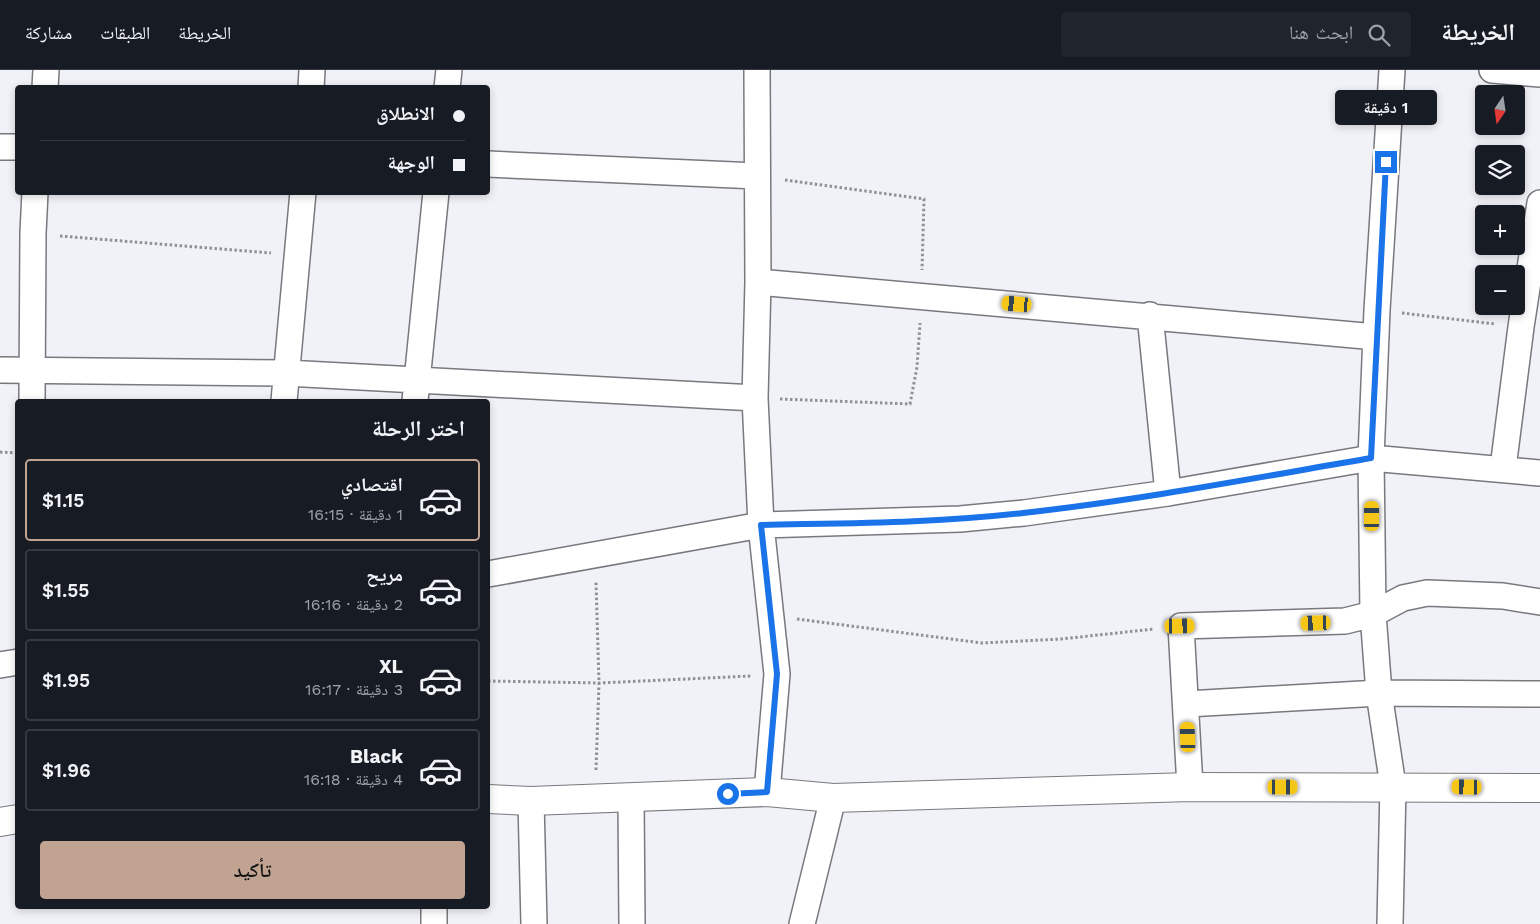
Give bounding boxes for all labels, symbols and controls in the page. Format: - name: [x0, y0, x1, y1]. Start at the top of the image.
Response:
- search box: [1061, 12, 1411, 57]
- text: الخريطة: [1441, 18, 1515, 46]
- text: ابحث هنا: [1289, 21, 1353, 44]
- icon: search: [1365, 21, 1393, 49]
- text: مشاركة: [25, 22, 72, 43]
- text: الطبقات: [100, 22, 150, 43]
- text: الخريطة: [178, 22, 231, 43]
- north arrow: [1475, 85, 1525, 135]
- map controls: [1475, 85, 1525, 315]
- callout: 1 دقيقة: [1335, 89, 1437, 124]
- text: 1 دقيقة: [1364, 98, 1408, 117]
- text: الانطلاق: [376, 102, 435, 125]
- button: layers: [1475, 145, 1525, 195]
- text: الوجهة: [387, 151, 435, 174]
- route end: [1375, 151, 1397, 173]
- button: +: [1475, 205, 1525, 255]
- button: −: [1475, 265, 1525, 315]
- car: [1001, 295, 1032, 313]
- text: اختر الرحلة: [372, 416, 465, 441]
- text: اقتصادي: [341, 473, 403, 496]
- icon: car: [418, 478, 463, 523]
- text: $1.15: [42, 489, 84, 512]
- car: [1364, 501, 1379, 531]
- text: 1 دقيقة · 16:15: [308, 505, 403, 524]
- text: مريح: [366, 563, 403, 586]
- icon: car: [418, 568, 463, 613]
- text: $1.55: [42, 579, 89, 602]
- text: 2 دقيقة · 16:16: [304, 595, 403, 614]
- car: [1300, 615, 1331, 631]
- car: [1164, 618, 1195, 634]
- text: XL: [379, 655, 403, 678]
- icon: car: [418, 658, 463, 703]
- text: $1.95: [42, 669, 90, 692]
- text: 3 دقيقة · 16:17: [305, 680, 403, 699]
- car: [1179, 722, 1196, 752]
- text: Black: [350, 745, 403, 768]
- icon: car: [418, 748, 463, 793]
- text: $1.96: [42, 759, 91, 782]
- text: 4 دقيقة · 16:18: [304, 770, 403, 789]
- car: [1451, 779, 1482, 795]
- car: [1268, 780, 1298, 795]
- route start: [717, 783, 739, 805]
- button: تأكيد: [40, 841, 465, 899]

